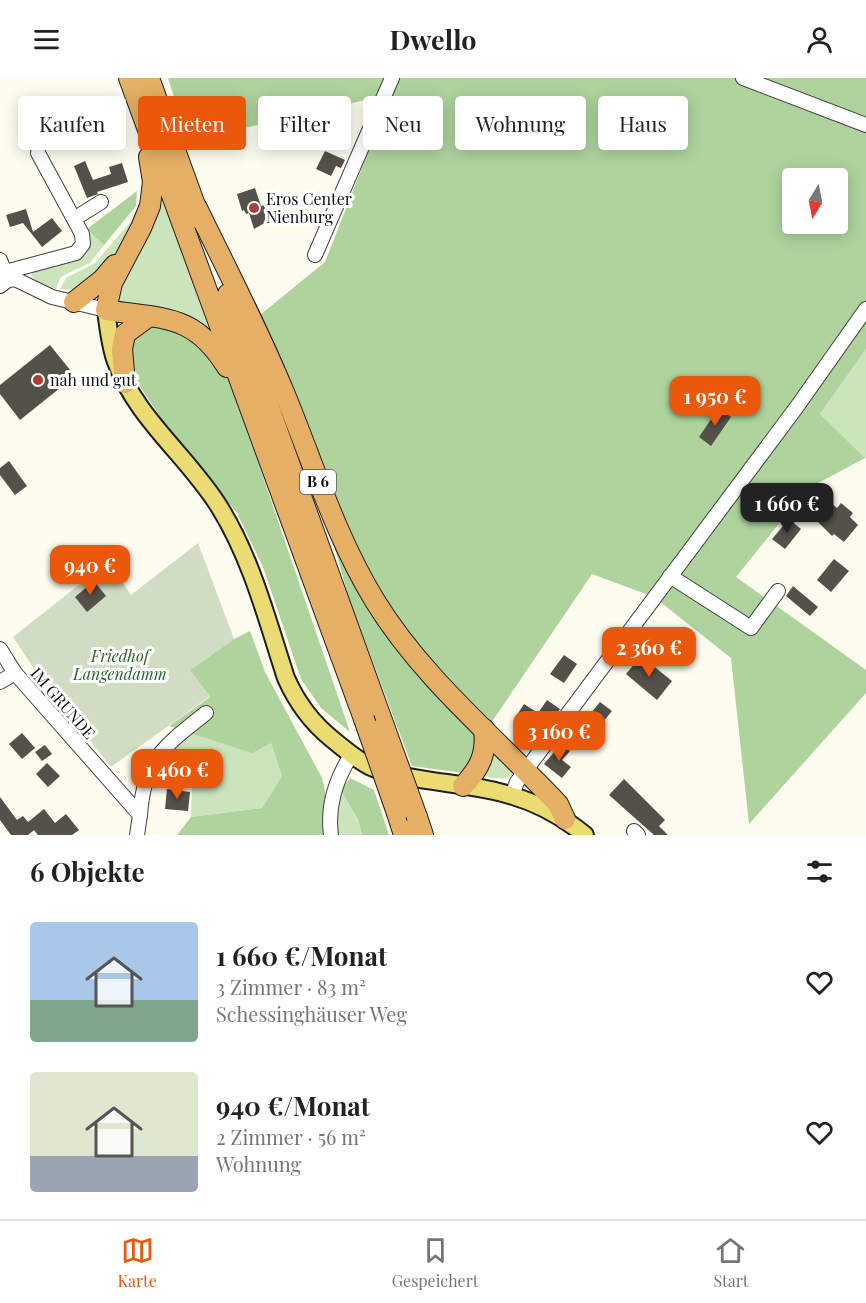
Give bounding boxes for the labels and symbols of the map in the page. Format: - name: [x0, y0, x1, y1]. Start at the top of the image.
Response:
- north arrow: [782, 168, 848, 234]
- place label: Eros Center Nienburg: [266, 188, 352, 227]
- marker: Eros Center Nienburg: [247, 201, 261, 215]
- place label: nah und gut: [50, 369, 137, 390]
- marker: nah und gut: [31, 373, 45, 387]
- pin: 1 950 €: [660, 376, 770, 427]
- road number: B 6: [300, 470, 336, 494]
- pin: 1 660 €: [732, 483, 842, 534]
- pin: 940 €: [48, 545, 132, 596]
- pin: 2 360 €: [594, 627, 704, 678]
- park label: Friedhof Langendamm: [72, 645, 167, 684]
- street label: IM GRUNDE: [27, 662, 100, 743]
- pin: 3 160 €: [504, 711, 614, 762]
- pin: 1 460 €: [122, 749, 232, 800]

